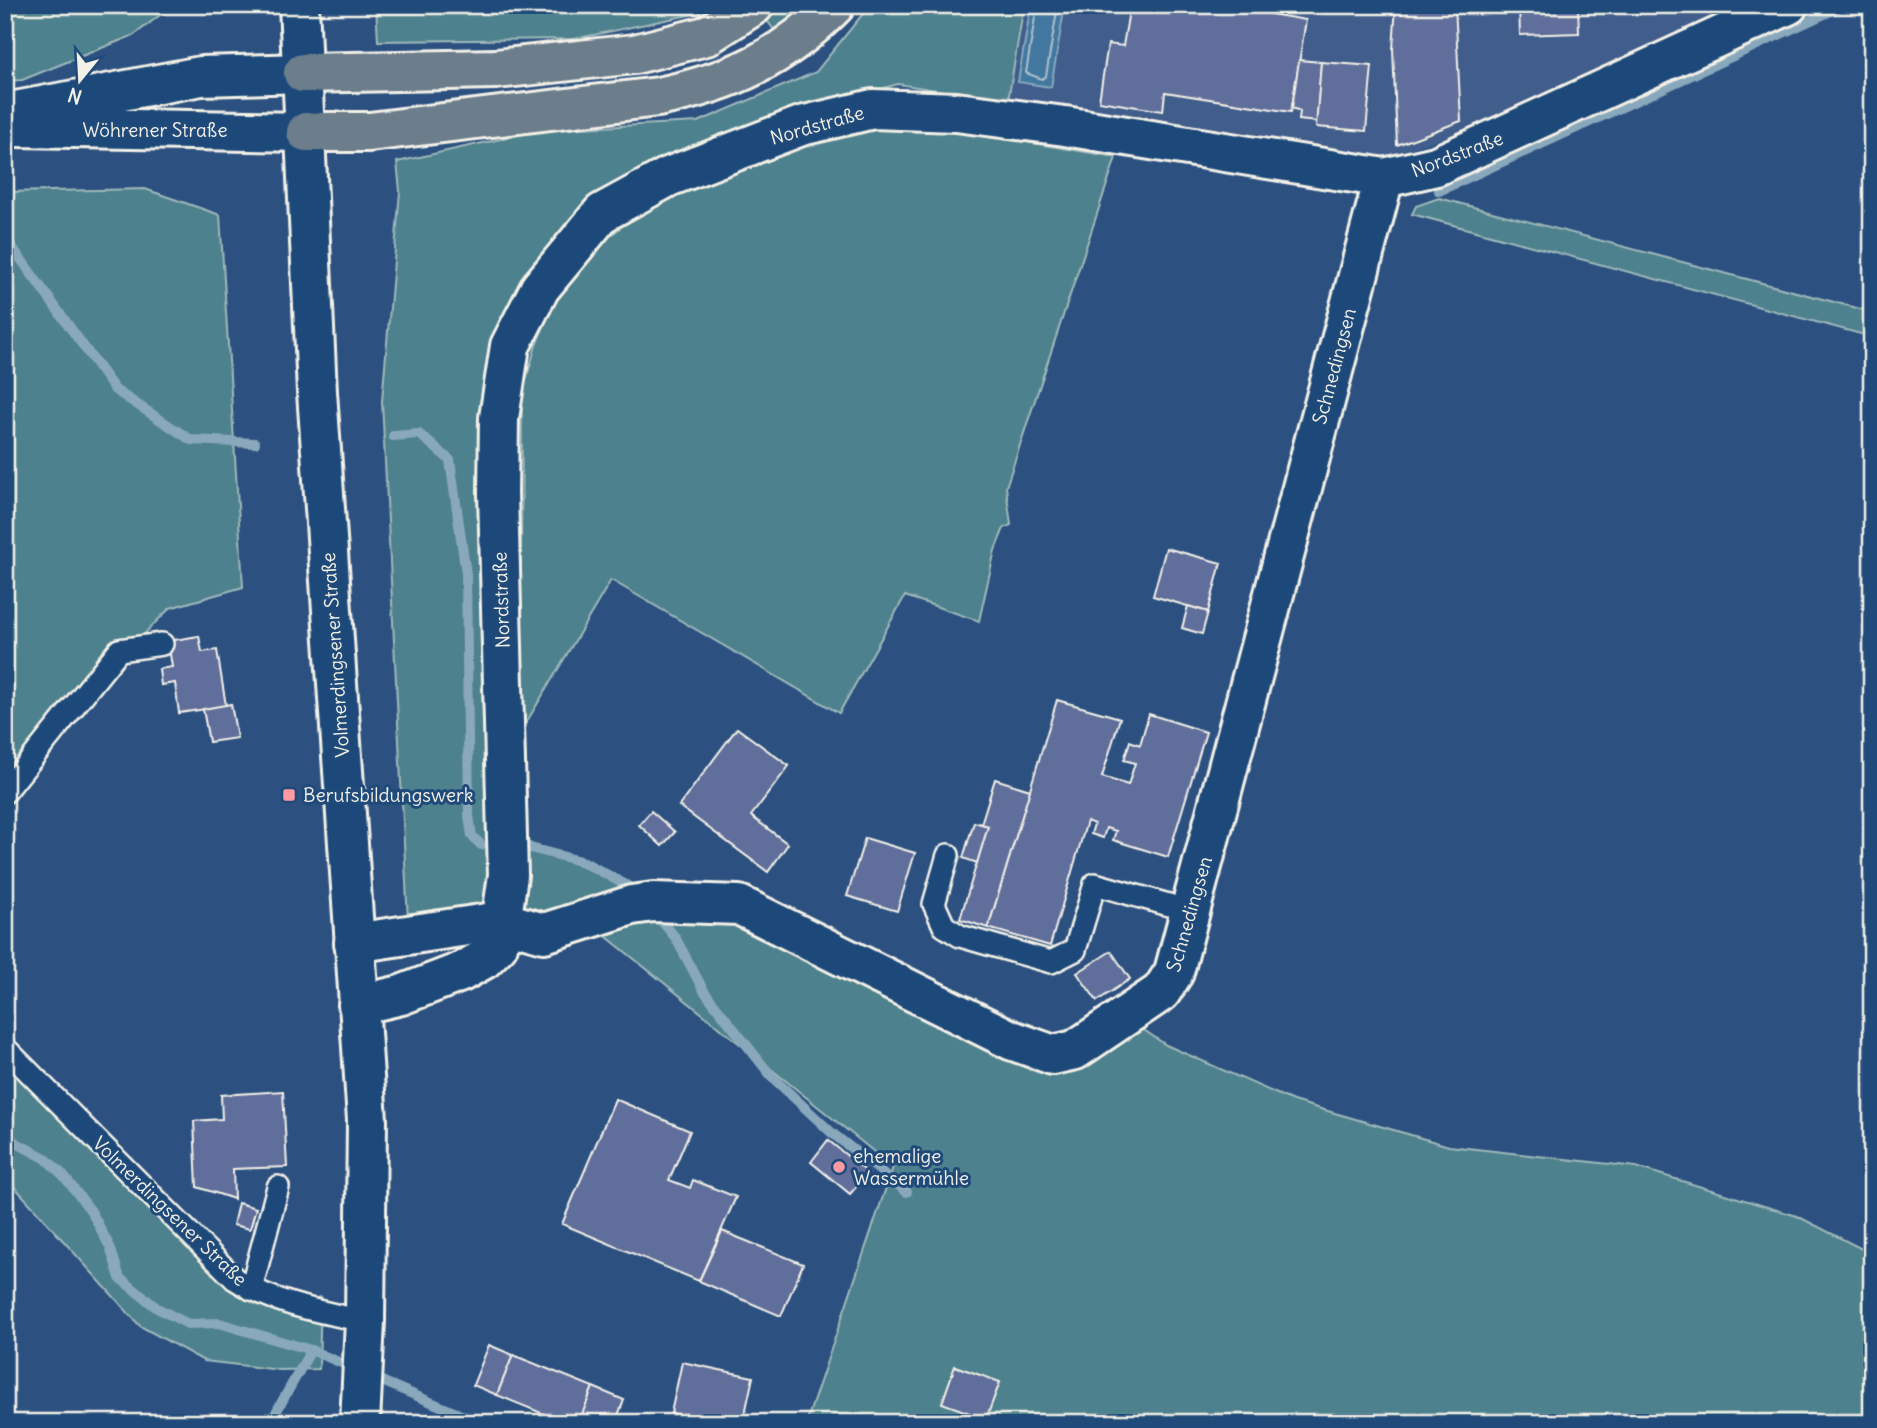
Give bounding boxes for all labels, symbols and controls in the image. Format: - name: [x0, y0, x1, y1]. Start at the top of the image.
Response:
- north arrow: [46, 46, 116, 116]
- text: N: [65, 83, 85, 110]
- street label: Nordstraße: [767, 100, 867, 150]
- street label: Wöhrener Straße: [83, 118, 227, 142]
- street label: Nordstraße: [1408, 126, 1506, 182]
- street label: Schnedingsen: [1307, 305, 1361, 427]
- street label: Nordstraße: [487, 551, 515, 649]
- street label: Volmerdingsener Straße: [316, 552, 354, 758]
- place label: Berufsbildungswerk: [303, 783, 474, 807]
- marker: Berufsbildungswerk: [281, 787, 297, 803]
- street label: Schnedingsen: [1161, 853, 1217, 975]
- street label: Volmerdingsener Straße: [88, 1131, 252, 1291]
- place label: ehemalige Wassermühle: [853, 1144, 969, 1190]
- marker: ehemalige Wassermühle: [831, 1159, 847, 1175]

